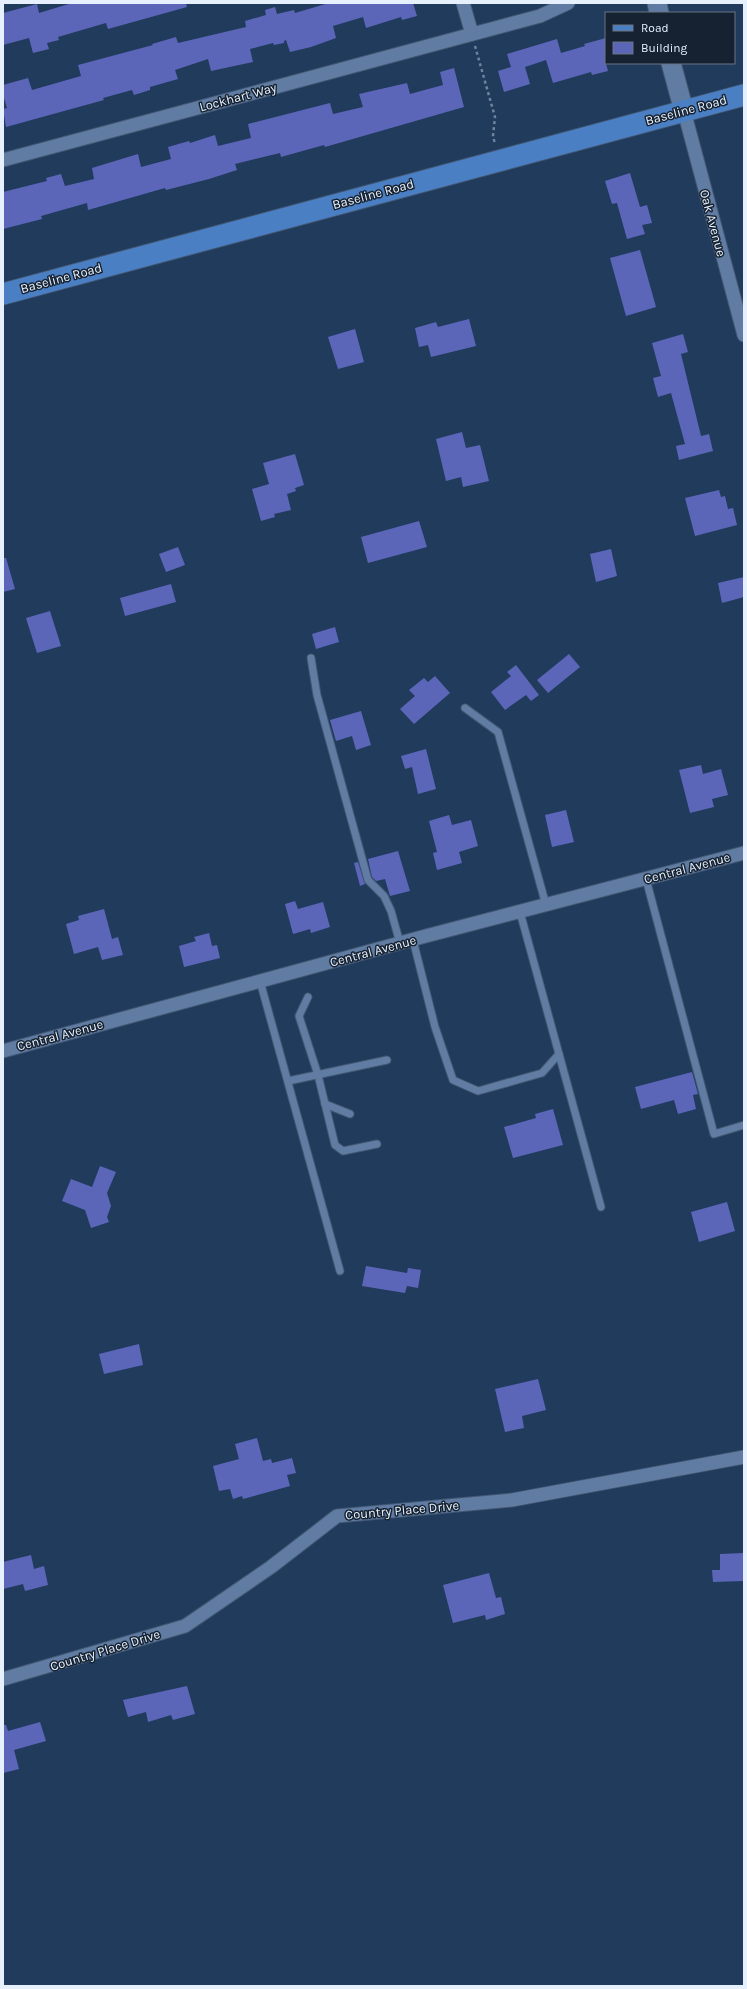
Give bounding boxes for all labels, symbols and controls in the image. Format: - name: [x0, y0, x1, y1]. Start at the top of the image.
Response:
- legend: [605, 12, 735, 64]
- text: Road: [641, 21, 669, 35]
- text: Building: [641, 41, 688, 55]
- street label: Lockhart Way: [198, 79, 278, 115]
- street label: Baseline Road: [644, 92, 728, 128]
- street label: Baseline Road: [331, 176, 415, 212]
- street label: Oak Avenue: [697, 188, 729, 258]
- street label: Baseline Road: [19, 260, 103, 296]
- street label: Central Avenue: [642, 849, 732, 887]
- street label: Central Avenue: [328, 932, 418, 970]
- street label: Central Avenue: [15, 1016, 105, 1054]
- street label: Country Place Drive: [344, 1498, 460, 1522]
- street label: Country Place Drive: [48, 1626, 162, 1674]

